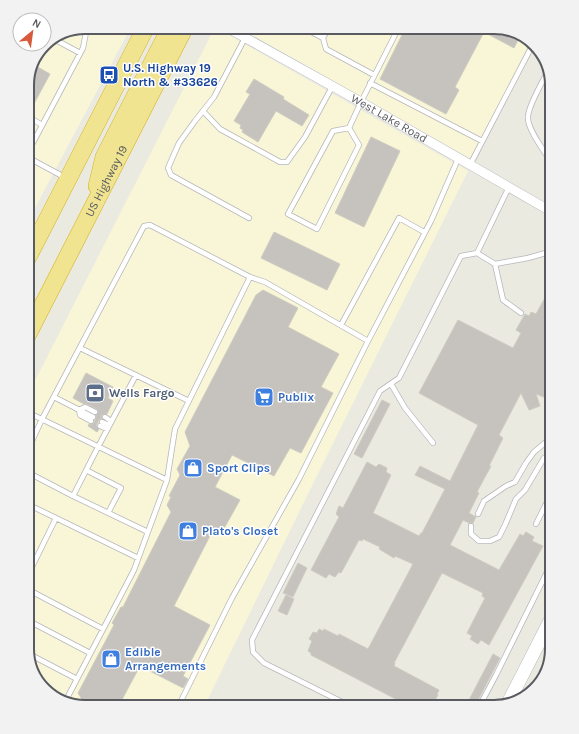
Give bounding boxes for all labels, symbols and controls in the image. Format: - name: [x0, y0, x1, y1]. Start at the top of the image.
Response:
- north arrow: [12, 12, 52, 52]
- text: N: [30, 16, 43, 31]
- place label: U.S. Highway 19 North & #33626: [123, 61, 218, 89]
- bus stop icon: U.S. Highway 19 North & #33626: [98, 64, 120, 86]
- street label: West Lake Road: [349, 91, 430, 146]
- street label: US Highway 19: [82, 143, 130, 219]
- bank icon: Wells Fargo: [84, 382, 106, 404]
- place label: Wells Fargo: [109, 386, 175, 400]
- supermarket icon: Publix: [253, 386, 275, 408]
- place label: Publix: [278, 390, 314, 404]
- shop icon: Sport Clips: [182, 457, 204, 479]
- place label: Sport Clips: [207, 461, 270, 475]
- shop icon: Plato's Closet: [177, 520, 199, 542]
- place label: Plato's Closet: [202, 524, 278, 538]
- place label: Edible Arrangements: [125, 645, 206, 673]
- shop icon: Edible Arrangements: [100, 648, 122, 670]

